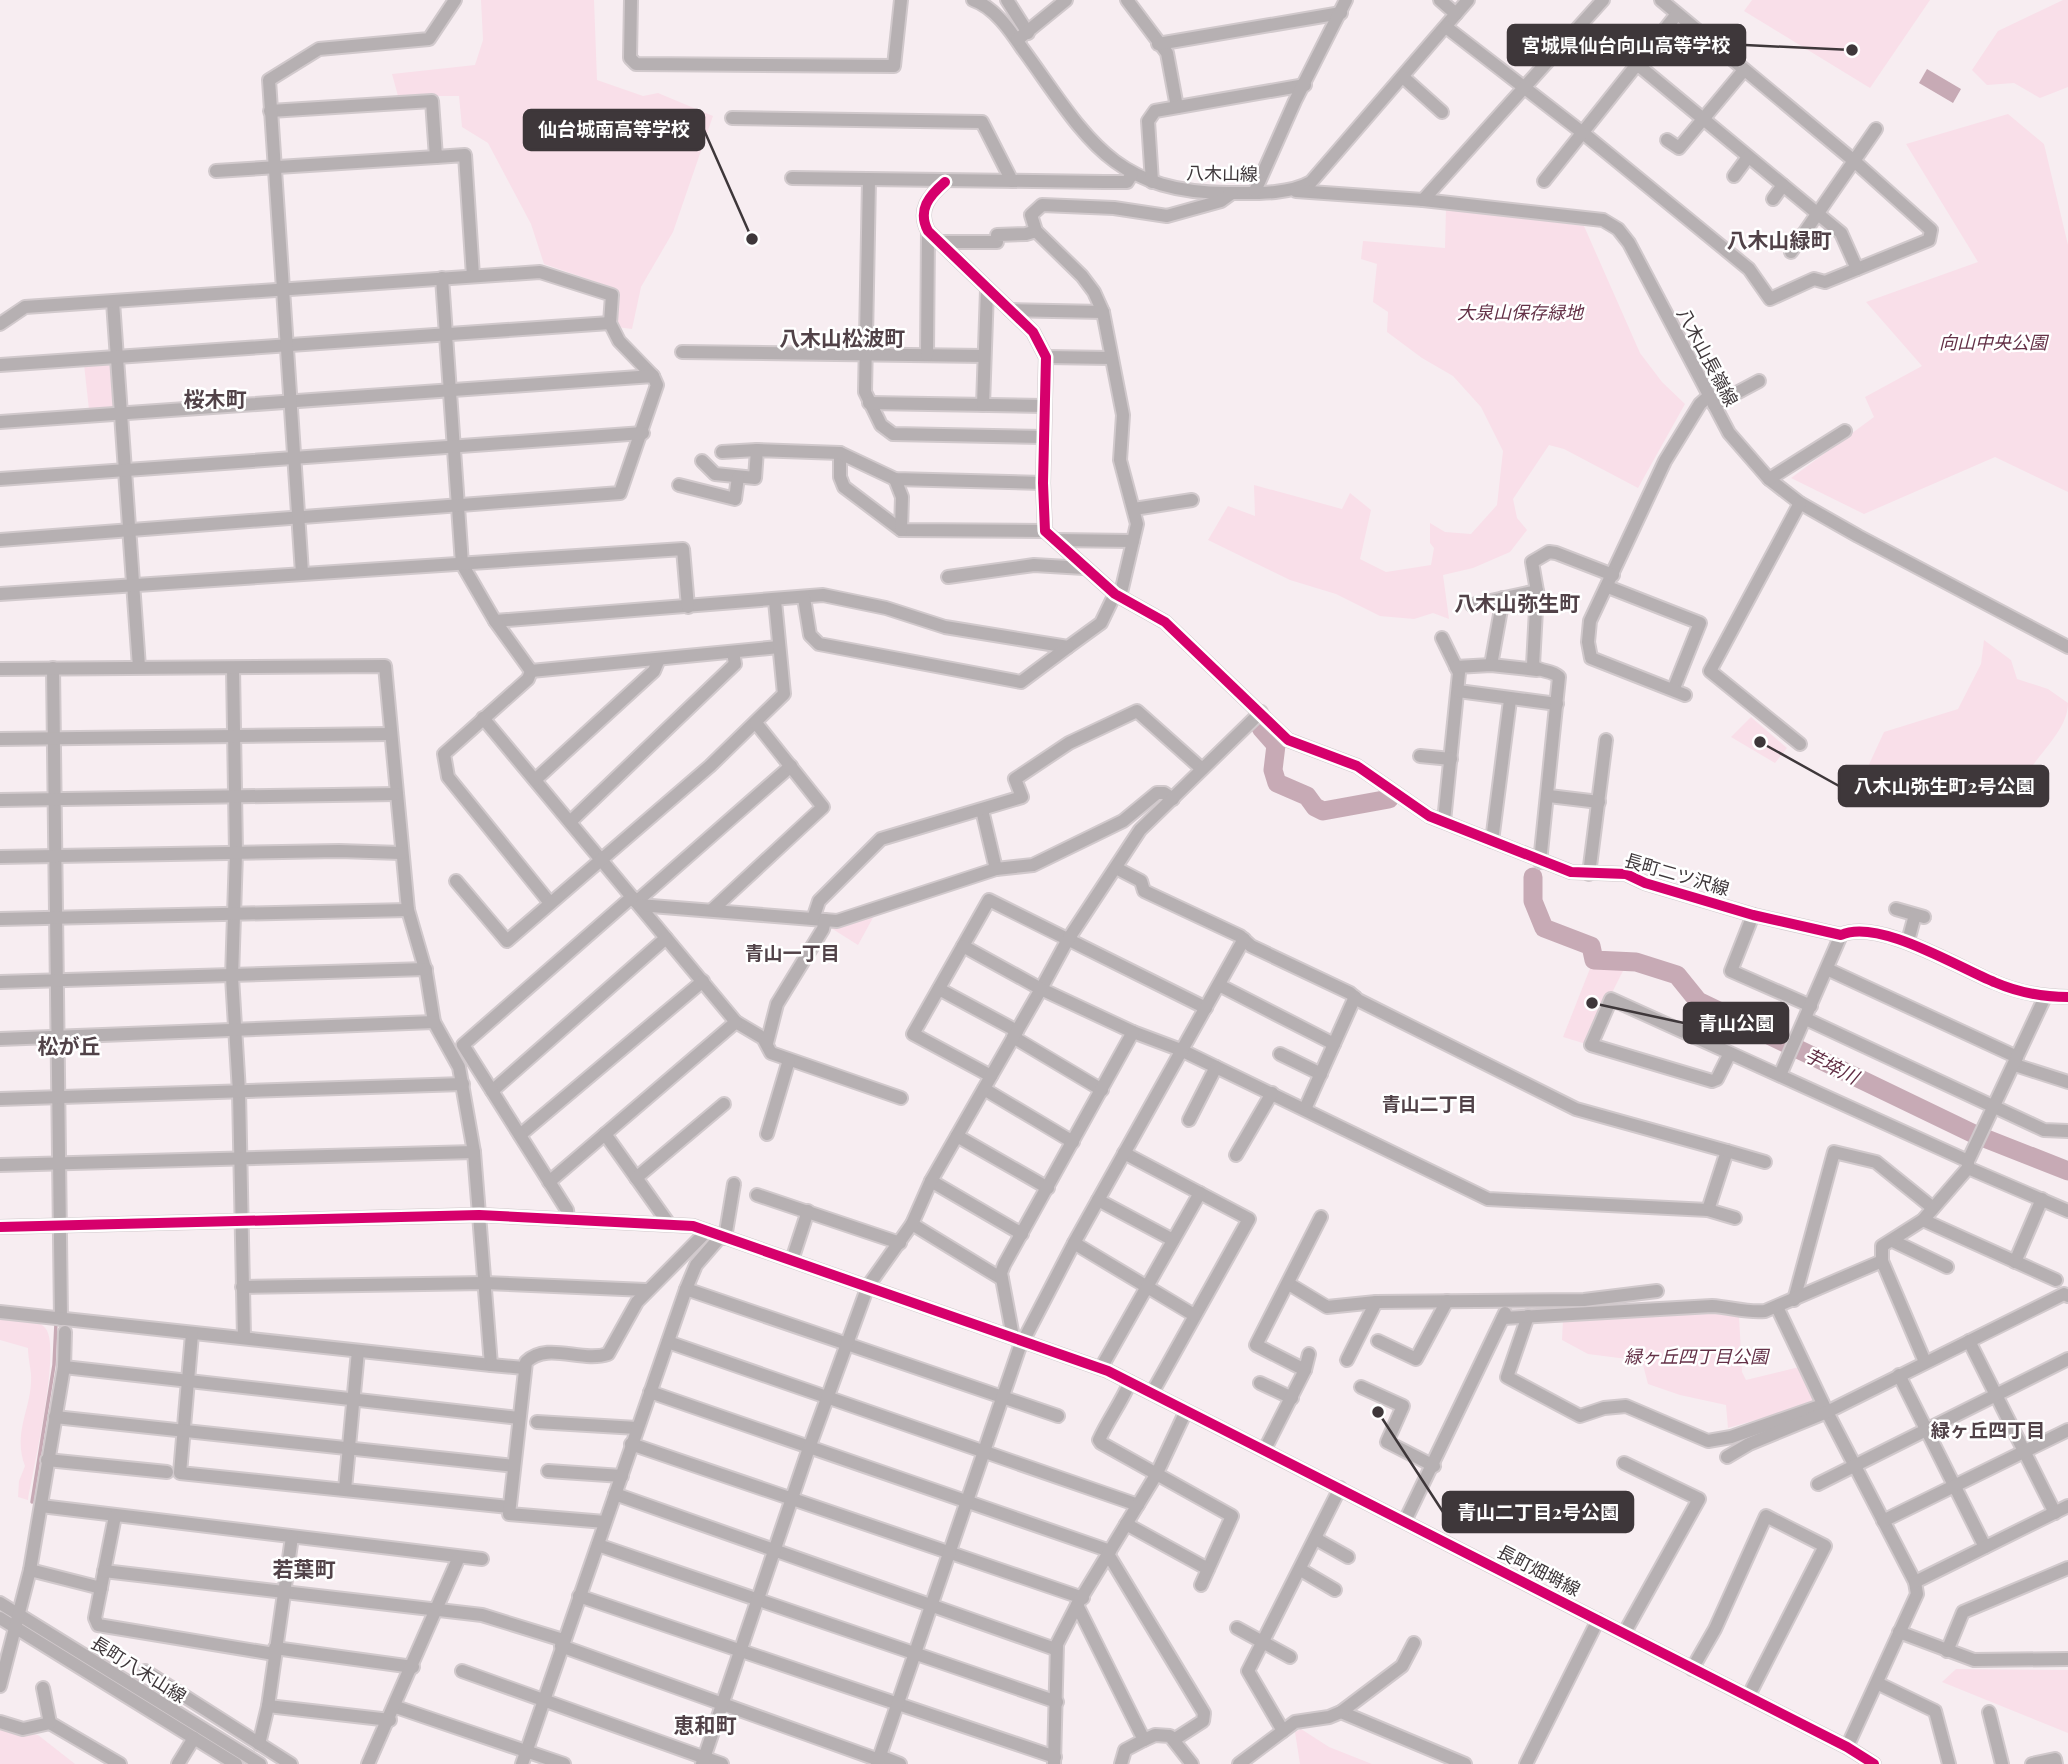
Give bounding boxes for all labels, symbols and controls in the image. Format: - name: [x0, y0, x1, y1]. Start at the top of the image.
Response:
- callout: 宮城県仙台向山高等学校: [1508, 25, 1745, 65]
- text: 宮城県仙台向山高等学校: [1521, 31, 1731, 57]
- callout: 仙台城南高等学校: [524, 110, 704, 150]
- text: 仙台城南高等学校: [538, 115, 690, 141]
- street label: 八木山線: [1186, 160, 1258, 186]
- district label: 八木山緑町: [1727, 225, 1832, 253]
- park label: 大泉山保存緑地: [1457, 300, 1585, 324]
- street label: 八木山長嶺線: [1672, 304, 1744, 410]
- district label: 八木山松波町: [779, 323, 905, 351]
- park label: 向山中央公園: [1939, 330, 2050, 354]
- district label: 桜木町: [184, 384, 247, 412]
- district label: 八木山弥生町: [1454, 588, 1580, 616]
- callout: 八木山弥生町2号公園: [1839, 766, 2048, 806]
- text: 八木山弥生町2号公園: [1854, 772, 2034, 798]
- street label: 長町二ツ沢線: [1622, 848, 1732, 900]
- district label: 青山一丁目: [744, 939, 840, 965]
- callout: 青山公園: [1684, 1003, 1788, 1043]
- text: 青山公園: [1698, 1009, 1774, 1035]
- district label: 松が丘: [38, 1031, 101, 1059]
- water label: 芋埣川: [1801, 1041, 1865, 1090]
- district label: 青山二丁目: [1381, 1090, 1477, 1116]
- park label: 緑ヶ丘四丁目公園: [1624, 1344, 1771, 1368]
- district label: 緑ヶ丘四丁目: [1931, 1416, 2045, 1442]
- callout: 青山二丁目2号公園: [1443, 1492, 1633, 1532]
- text: 青山二丁目2号公園: [1457, 1498, 1619, 1524]
- street label: 長町畑塒線: [1493, 1539, 1585, 1601]
- district label: 若葉町: [273, 1554, 336, 1582]
- street label: 長町八木山線: [87, 1630, 191, 1708]
- district label: 恵和町: [674, 1710, 737, 1738]

